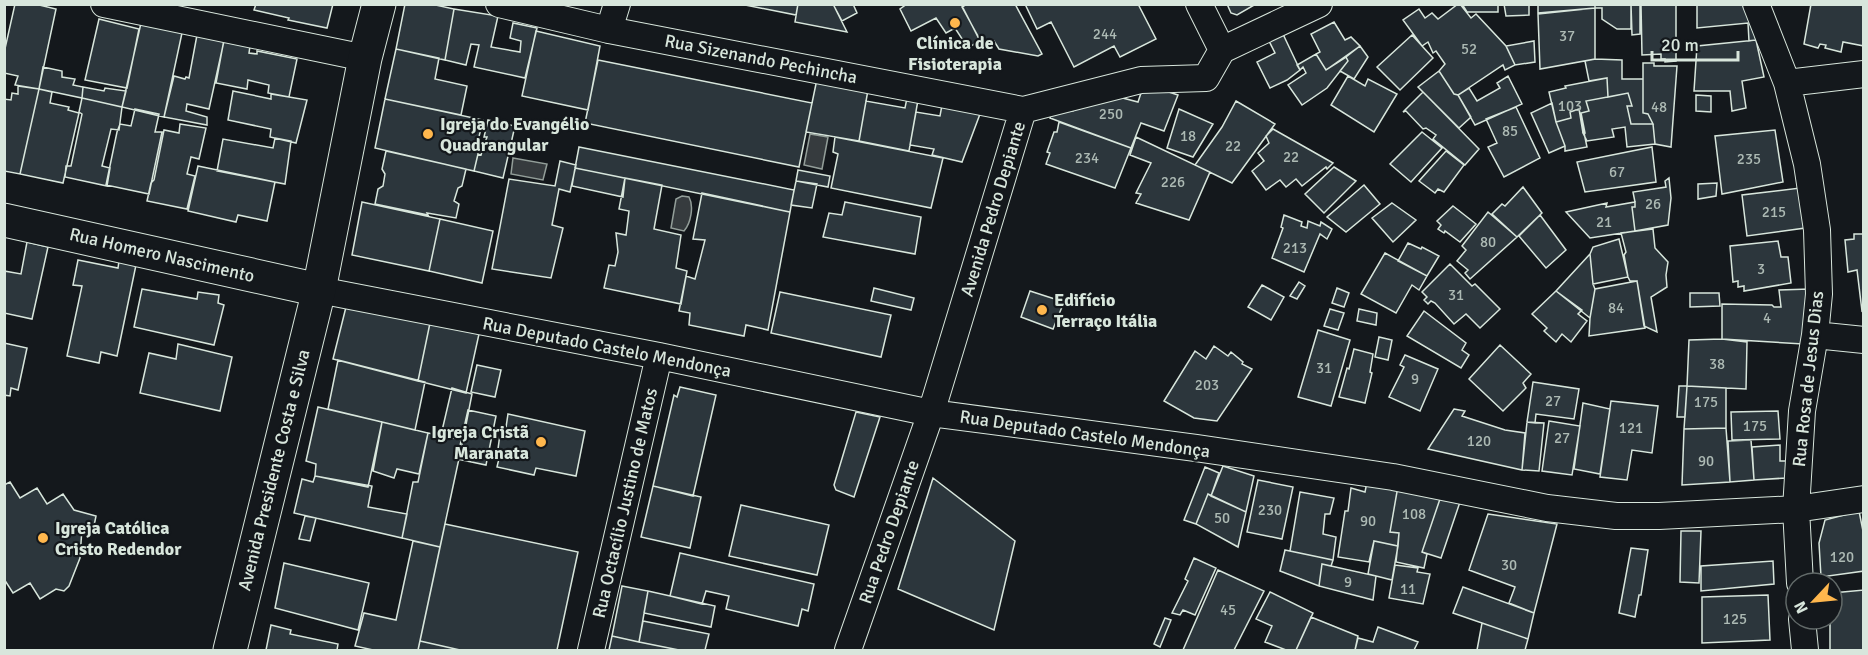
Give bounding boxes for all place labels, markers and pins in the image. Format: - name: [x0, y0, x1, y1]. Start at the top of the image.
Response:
- marker: Clínica de Fisioterapia: [948, 16, 962, 30]
- place label: Clínica de Fisioterapia: [908, 32, 1002, 75]
- place label: Igreja do Evangélio Quadrangular: [440, 113, 589, 156]
- marker: Igreja do Evangélio Quadrangular: [421, 127, 435, 141]
- place label: Edifício Terraço Itália: [1054, 289, 1157, 332]
- marker: Edifício Terraço Itália: [1035, 303, 1049, 317]
- place label: Igreja Cristã Maranata: [431, 421, 529, 464]
- marker: Igreja Cristã Maranata: [534, 435, 548, 449]
- place label: Igreja Católica Cristo Redendor: [55, 517, 182, 560]
- marker: Igreja Católica Cristo Redendor: [36, 531, 50, 545]

